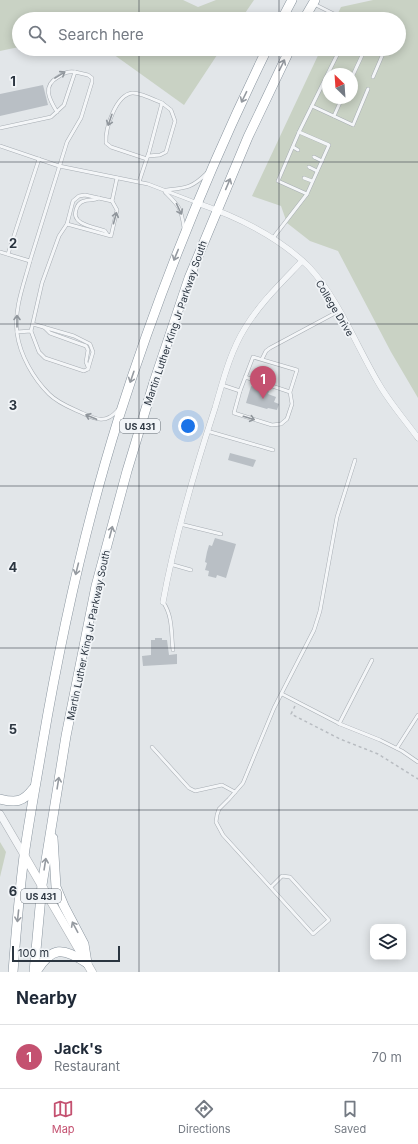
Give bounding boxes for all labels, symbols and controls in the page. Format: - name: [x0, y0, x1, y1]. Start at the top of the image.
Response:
- search box: [12, 12, 406, 56]
- icon: search: [26, 23, 48, 45]
- text: Search here: [58, 25, 144, 44]
- one-way arrow: [278, 60, 286, 72]
- north arrow: [322, 68, 358, 104]
- one-way arrow: [54, 71, 66, 79]
- text: 1: [10, 73, 16, 89]
- one-way arrow: [240, 90, 247, 102]
- one-way arrow: [106, 113, 114, 125]
- one-way arrow: [224, 178, 232, 190]
- one-way arrow: [176, 203, 183, 215]
- one-way arrow: [112, 212, 120, 225]
- text: 2: [9, 235, 17, 251]
- street label: Martin Luther King Jr Parkway South: [141, 239, 209, 407]
- one-way arrow: [172, 248, 180, 260]
- street label: College Drive: [313, 278, 357, 338]
- one-way arrow: [13, 315, 21, 328]
- pin: 1: [250, 366, 276, 399]
- one-way arrow: [128, 371, 136, 383]
- text: 3: [9, 397, 17, 413]
- one-way arrow: [85, 413, 97, 420]
- one-way arrow: [243, 415, 256, 422]
- your location: [178, 416, 198, 436]
- road number: US 431: [120, 419, 160, 433]
- one-way arrow: [107, 526, 115, 539]
- street label: Martin Luther King Jr Parkway South: [64, 549, 112, 721]
- text: 4: [9, 559, 18, 575]
- one-way arrow: [73, 562, 80, 575]
- text: 5: [9, 721, 17, 737]
- one-way arrow: [54, 776, 62, 789]
- one-way arrow: [41, 858, 49, 871]
- text: 6: [9, 883, 17, 899]
- road number: US 431: [21, 889, 61, 903]
- one-way arrow: [14, 909, 22, 922]
- one-way arrow: [71, 921, 78, 933]
- map controls: [370, 924, 406, 960]
- button: layers: [370, 924, 406, 960]
- scale bar: [12, 944, 120, 963]
- text: 100 m: [18, 946, 49, 960]
- text: Nearby: [16, 988, 77, 1008]
- text: Jack's: [54, 1039, 102, 1058]
- text: 1: [26, 1049, 32, 1065]
- text: 70 m: [372, 1049, 402, 1065]
- text: Restaurant: [54, 1058, 120, 1074]
- tab: Map: [52, 1098, 75, 1136]
- tab: Directions: [178, 1098, 231, 1136]
- tab: Saved: [334, 1098, 366, 1136]

